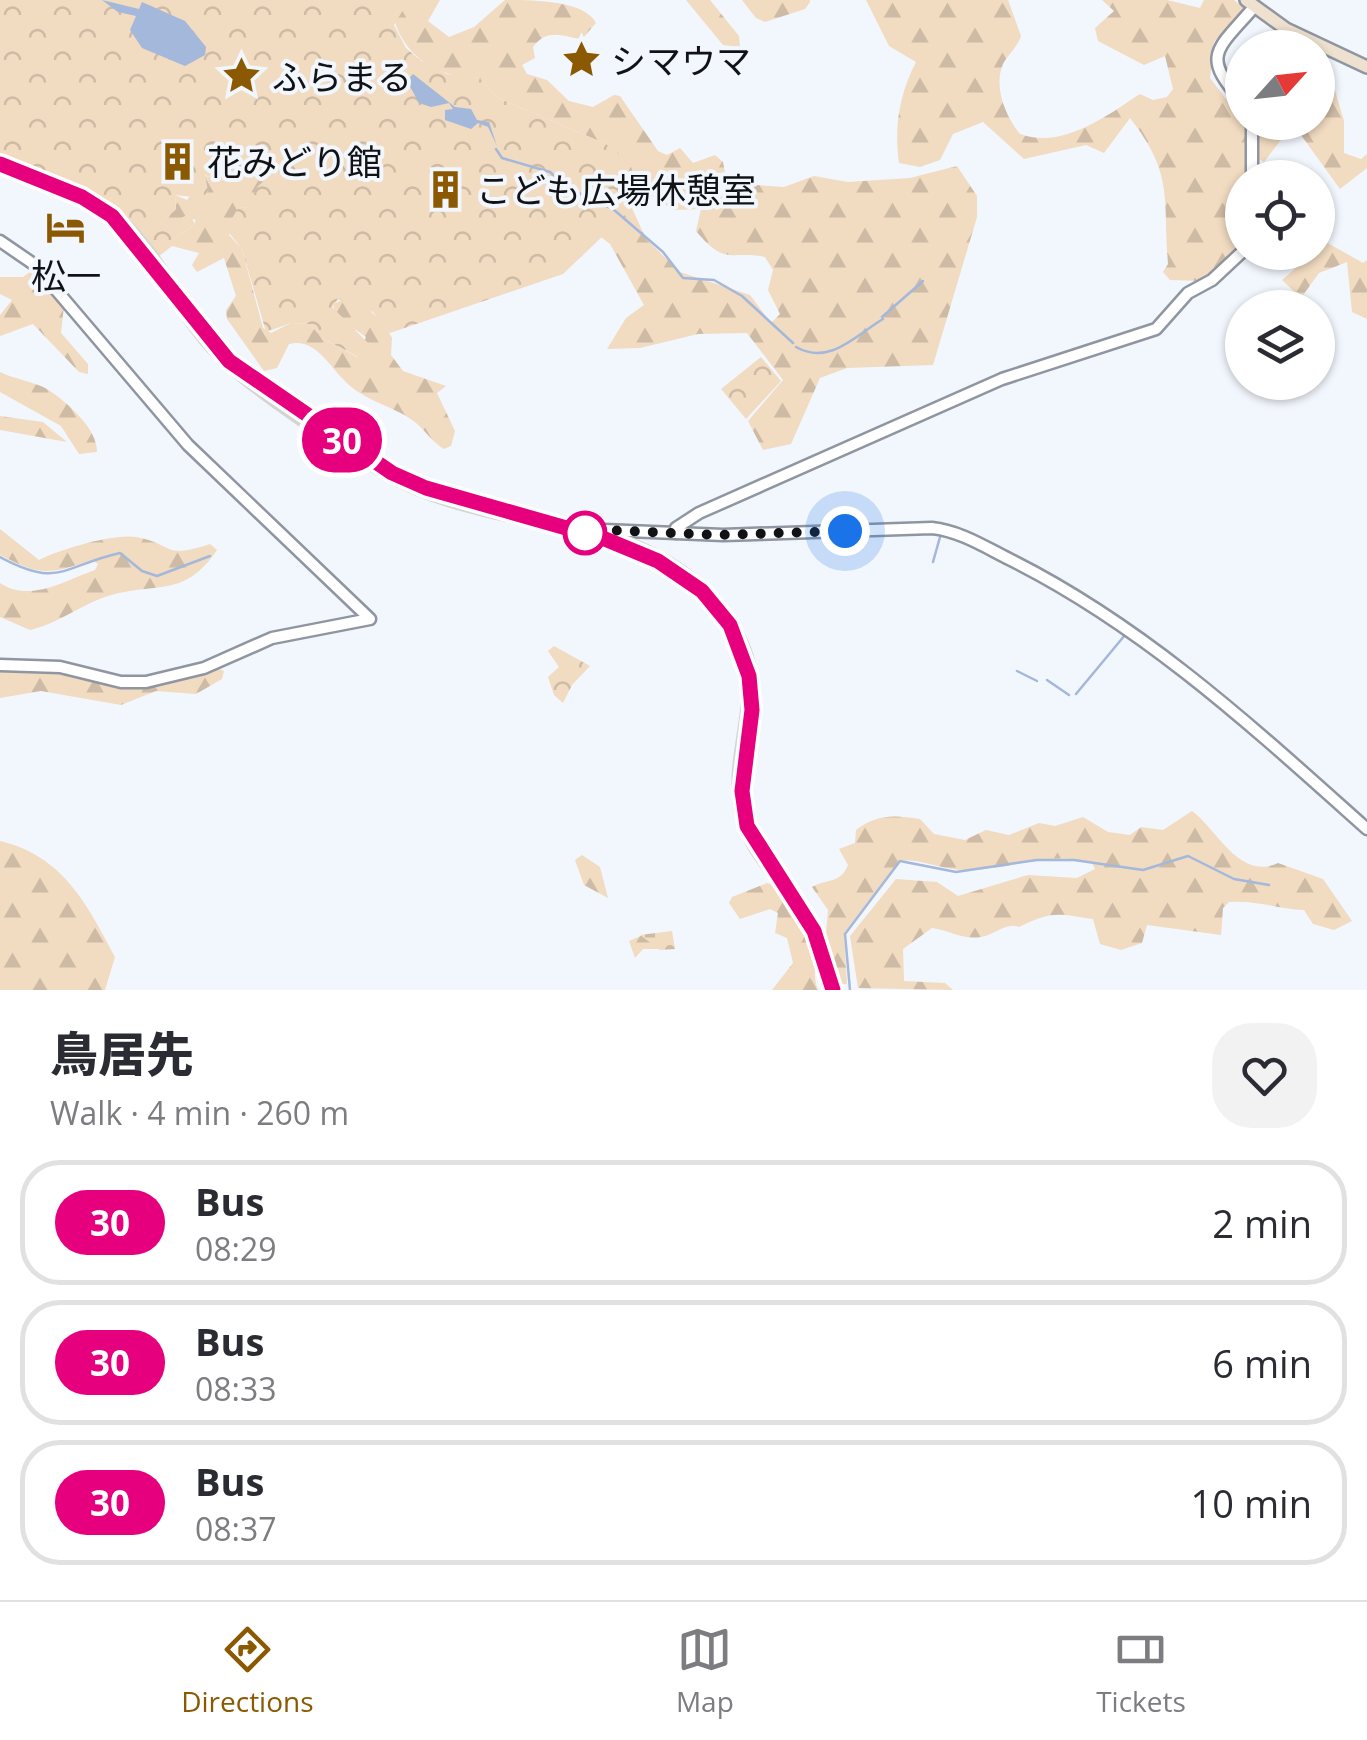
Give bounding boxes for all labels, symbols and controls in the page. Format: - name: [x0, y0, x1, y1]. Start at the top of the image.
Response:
- north arrow: [1225, 30, 1335, 140]
- map controls: [1225, 30, 1335, 400]
- place label: シマウマ: [611, 37, 751, 84]
- place icon: シマウマ: [560, 39, 602, 81]
- place label: ふらまる: [272, 53, 412, 100]
- place icon: ふらまる: [221, 55, 263, 97]
- place label: 花みどり館: [207, 138, 382, 185]
- building icon: 花みどり館: [156, 140, 198, 182]
- button: locate: [1225, 160, 1335, 270]
- place label: こども広場休憩室: [476, 166, 756, 213]
- building icon: こども広場休憩室: [425, 168, 467, 210]
- hotel icon: 松一: [45, 207, 87, 249]
- place label: 松一: [31, 252, 101, 299]
- button: layers: [1225, 290, 1335, 400]
- line badge: 30: [297, 408, 387, 472]
- text: 30: [322, 417, 362, 464]
- your location: [820, 506, 870, 556]
- unlabelled marker: [564, 512, 606, 554]
- text: 鳥居先: [50, 1021, 194, 1086]
- button: heart: [1212, 1023, 1317, 1128]
- text: Walk · 4 min · 260 m: [50, 1091, 349, 1134]
- text: Bus: [195, 1175, 264, 1227]
- text: 2 min: [1212, 1197, 1312, 1249]
- text: 30: [90, 1199, 130, 1246]
- text: 08:29: [195, 1227, 277, 1270]
- text: Bus: [195, 1315, 264, 1367]
- text: 6 min: [1212, 1337, 1312, 1389]
- text: 30: [90, 1339, 130, 1386]
- text: 08:33: [195, 1367, 277, 1410]
- text: Bus: [195, 1455, 264, 1507]
- text: 10 min: [1191, 1477, 1312, 1529]
- text: 30: [90, 1479, 130, 1526]
- text: 08:37: [195, 1507, 277, 1550]
- tab: Directions: [181, 1622, 314, 1720]
- tab: Map: [676, 1622, 734, 1720]
- tab: Tickets: [1096, 1622, 1186, 1720]

